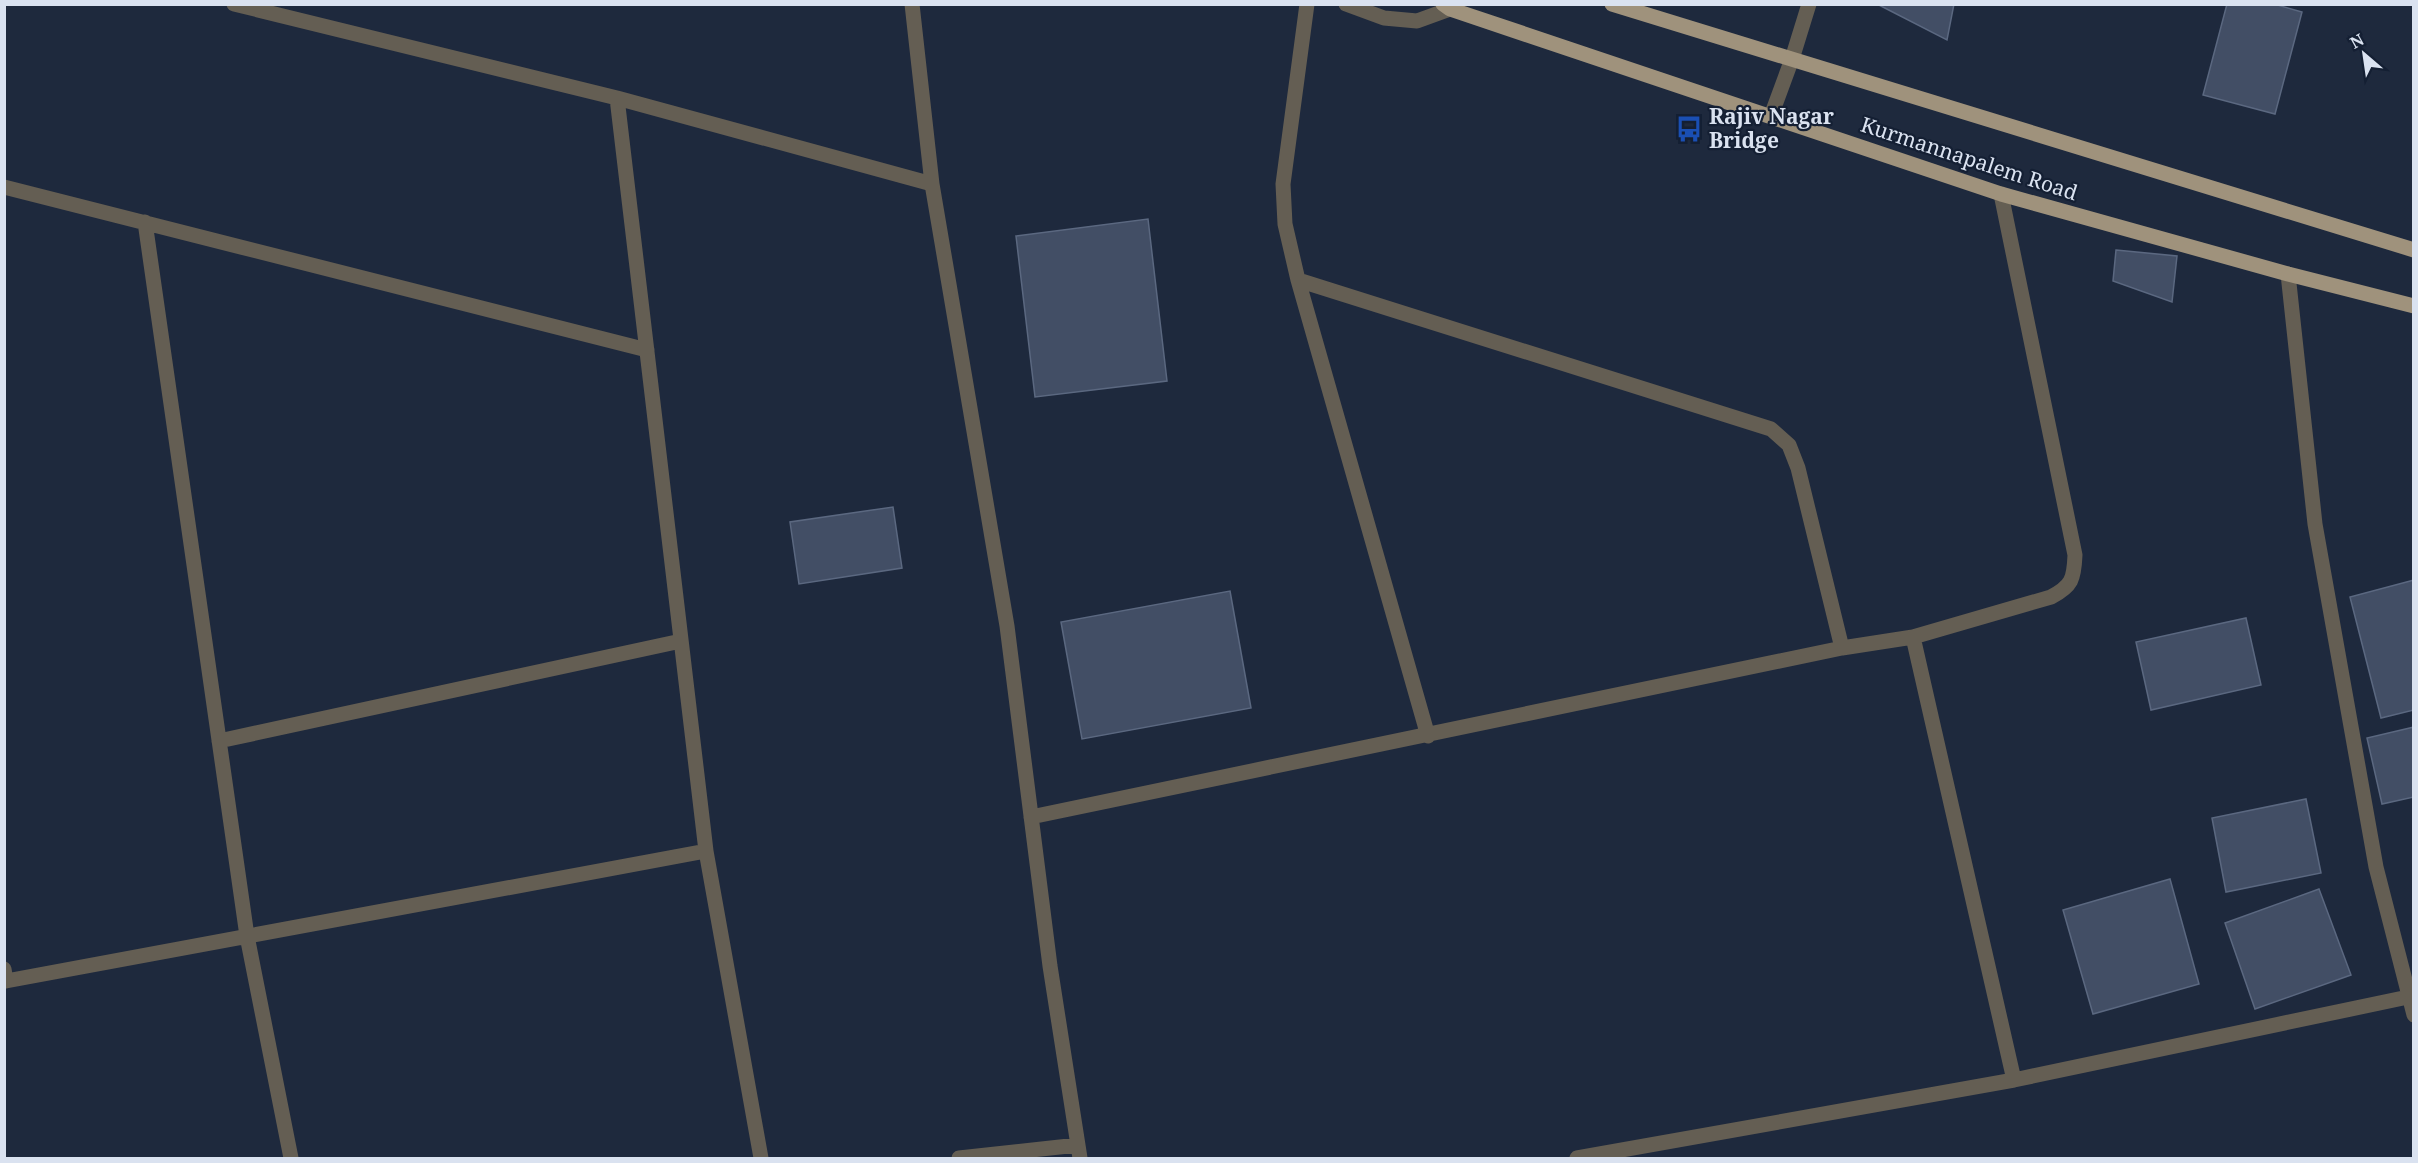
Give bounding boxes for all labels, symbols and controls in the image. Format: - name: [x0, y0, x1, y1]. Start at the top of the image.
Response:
- north arrow: [2334, 24, 2394, 84]
- text: N: [2346, 28, 2368, 54]
- place label: Rajiv Nagar Bridge: [1709, 102, 1834, 154]
- street label: Kurmannapalem Road: [1857, 110, 2081, 206]
- bus stop icon: Rajiv Nagar Bridge: [1674, 114, 1704, 144]

